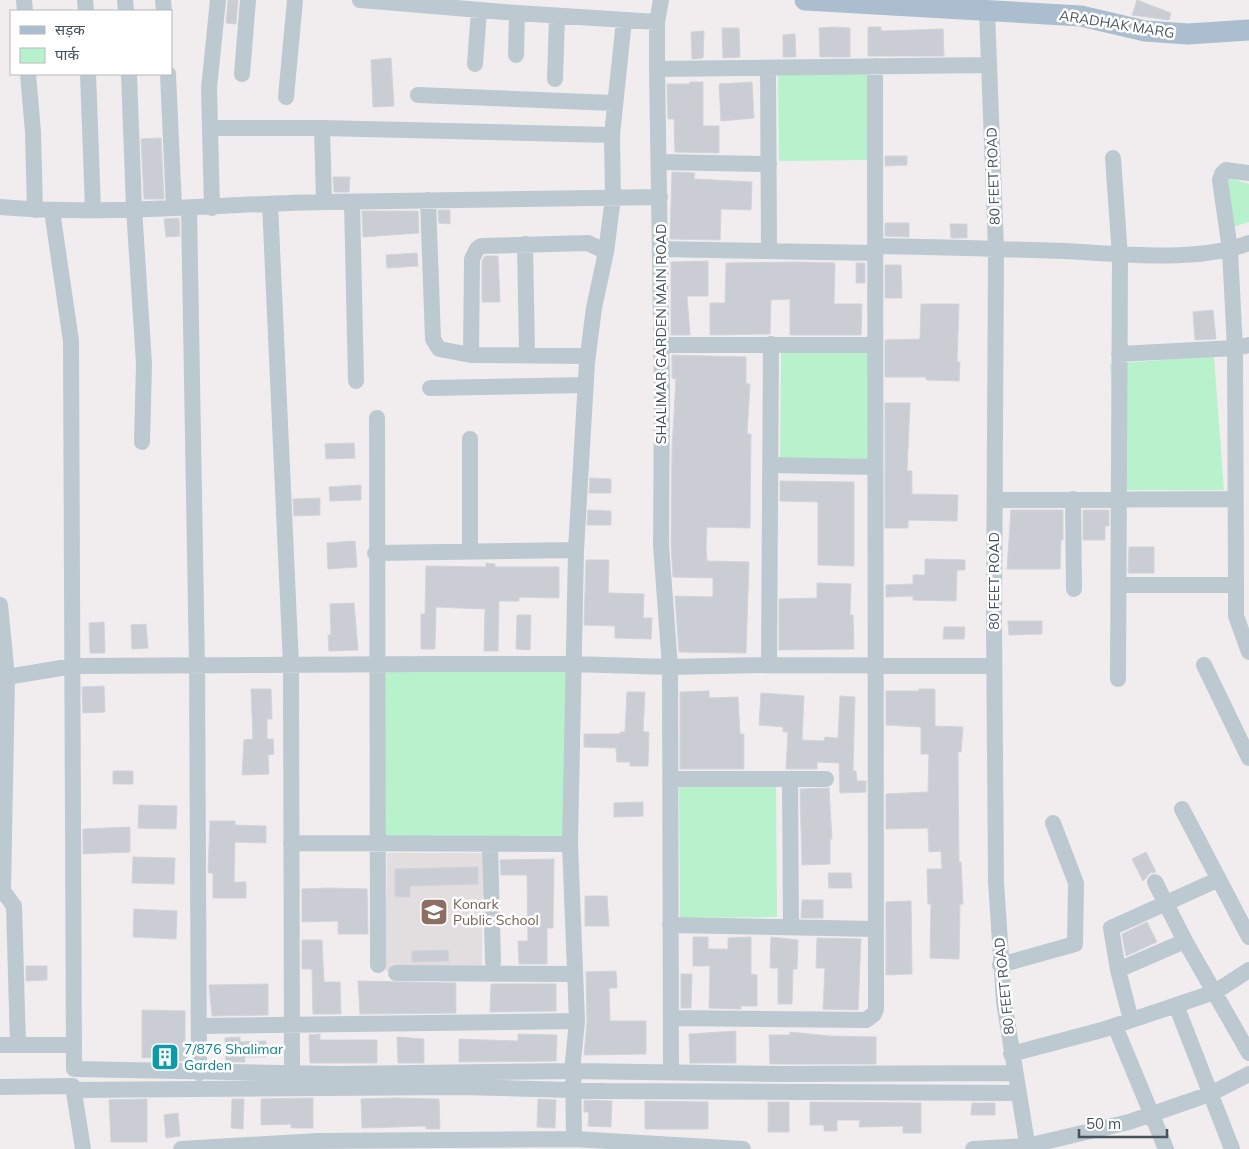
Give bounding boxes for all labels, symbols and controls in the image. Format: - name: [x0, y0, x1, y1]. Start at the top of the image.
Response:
- street label: ARADHAK MARG: [1058, 6, 1176, 42]
- legend: [10, 10, 172, 75]
- text: सड़क: [55, 20, 85, 39]
- text: पार्क: [55, 45, 79, 64]
- street label: 80 FEET ROAD: [982, 127, 1004, 225]
- street label: SHALIMAR GARDEN MAIN ROAD: [652, 224, 670, 444]
- street label: 80 FEET ROAD: [985, 532, 1003, 630]
- place label: Konark Public School: [453, 895, 539, 929]
- school or university icon: Konark Public School: [419, 897, 449, 927]
- street label: 80 FEET ROAD: [990, 936, 1018, 1036]
- place label: 7/876 Shalimar Garden: [184, 1040, 284, 1074]
- building icon: 7/876 Shalimar Garden: [150, 1042, 180, 1072]
- scale bar: [1079, 1106, 1166, 1138]
- text: 50 m: [1086, 1114, 1121, 1133]

